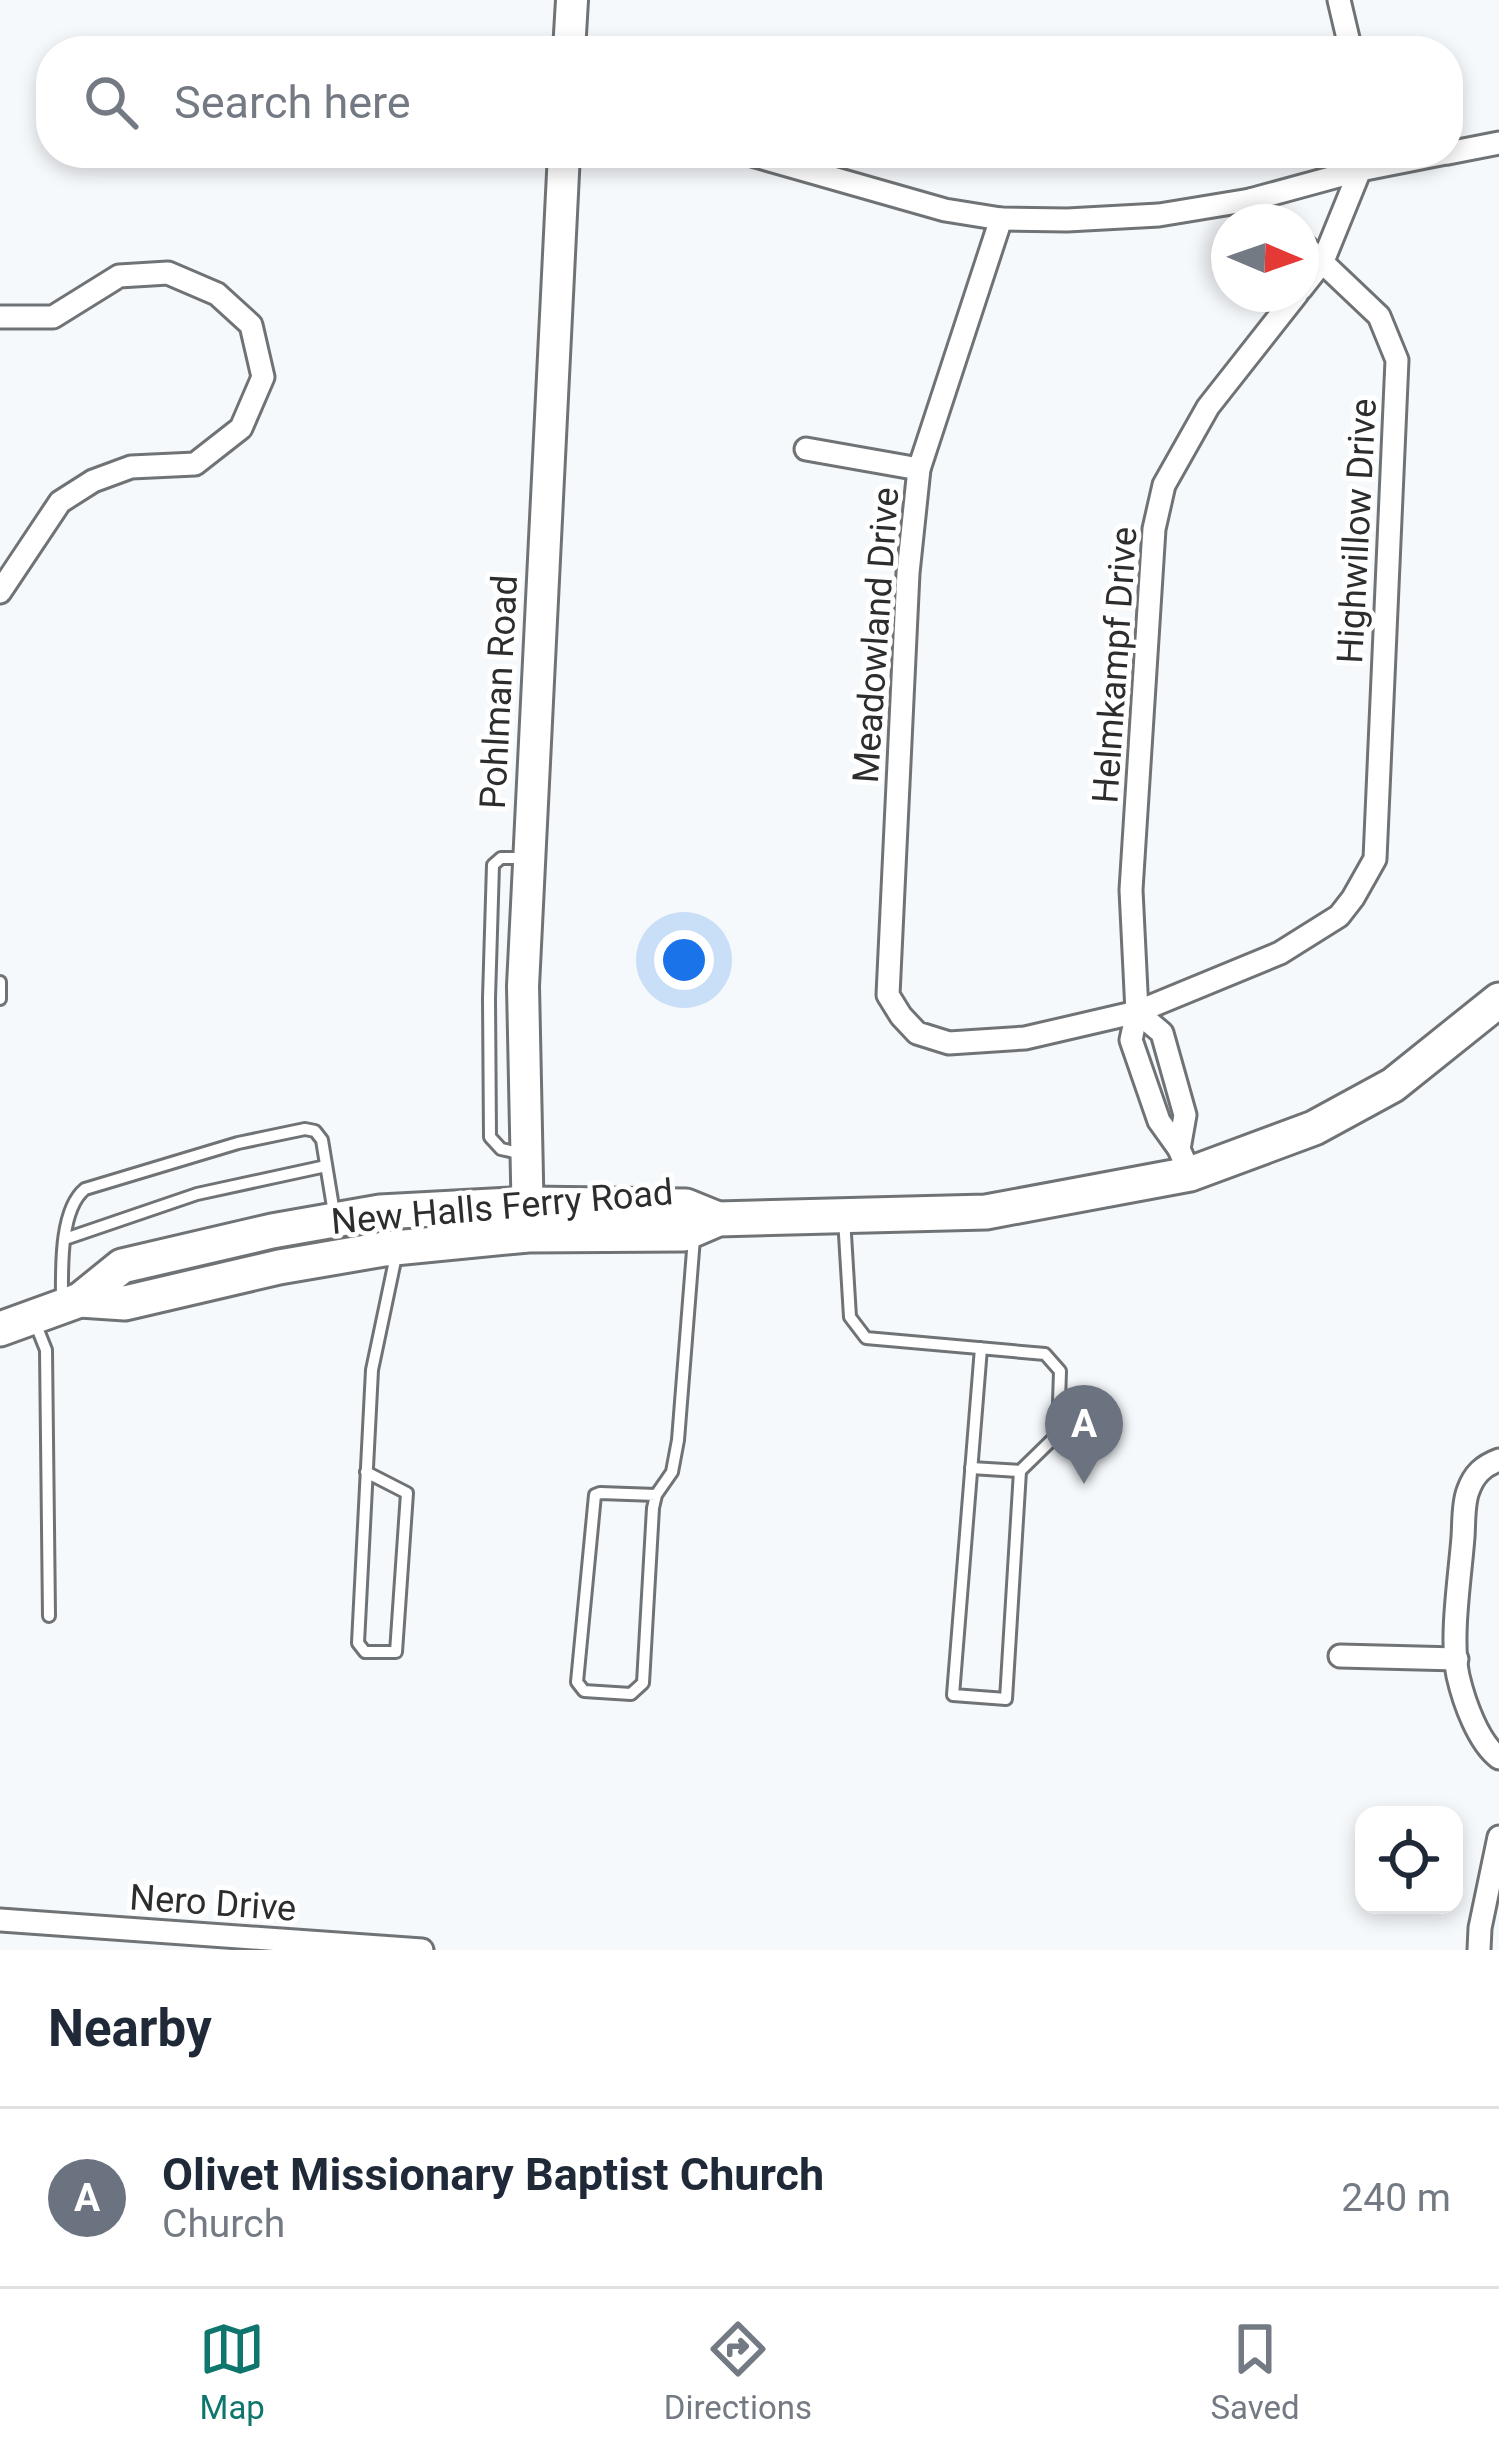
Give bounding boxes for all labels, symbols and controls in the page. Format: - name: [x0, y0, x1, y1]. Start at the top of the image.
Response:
- search box: [36, 36, 1463, 168]
- icon: search: [78, 69, 144, 135]
- text: Search here: [174, 76, 411, 129]
- north arrow: [1211, 204, 1319, 312]
- street label: Highwillow Drive: [1329, 398, 1385, 665]
- street label: Meadowland Drive: [845, 486, 907, 784]
- street label: Helmkampf Drive: [1084, 525, 1146, 805]
- street label: Pohlman Road: [472, 574, 526, 810]
- your location: [654, 930, 714, 990]
- street label: New Halls Ferry Road: [329, 1171, 675, 1243]
- pin: A: [1045, 1385, 1123, 1484]
- map controls: [1355, 1806, 1463, 1914]
- button: locate: [1355, 1806, 1463, 1914]
- street label: Nero Drive: [128, 1876, 298, 1930]
- text: Nearby: [48, 1999, 212, 2058]
- text: Olivet Missionary Baptist Church: [162, 2148, 824, 2201]
- text: A: [74, 2175, 100, 2221]
- text: 240 m: [1341, 2175, 1451, 2221]
- text: Church: [162, 2201, 285, 2247]
- tab: Map: [199, 2316, 265, 2427]
- tab: Directions: [664, 2316, 812, 2427]
- tab: Saved: [1211, 2316, 1300, 2427]

